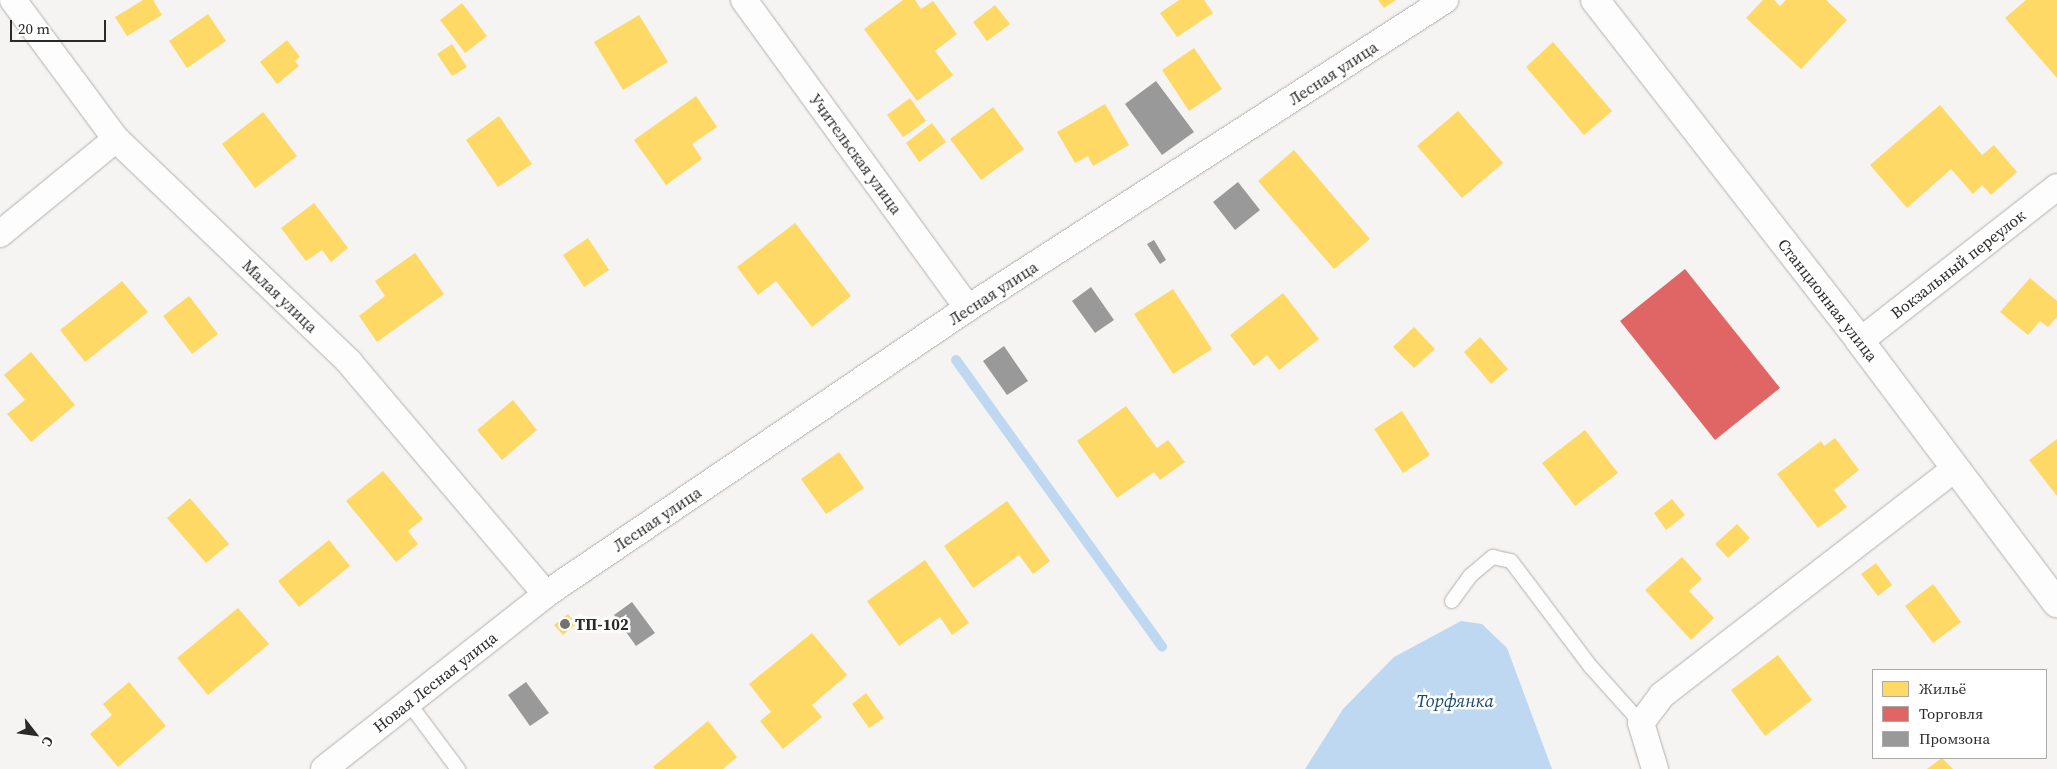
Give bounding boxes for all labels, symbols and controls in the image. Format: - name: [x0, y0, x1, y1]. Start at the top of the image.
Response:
- scale bar: [12, 10, 109, 42]
- text: 20 m: [18, 18, 50, 39]
- street label: Лесная улица: [1285, 37, 1381, 109]
- street label: Учительская улица: [806, 90, 906, 218]
- street label: Вокзальный переулок: [1887, 205, 2029, 323]
- street label: Станционная улица: [1774, 235, 1882, 365]
- street label: Малая улица: [238, 255, 322, 337]
- street label: Лесная улица: [945, 257, 1041, 329]
- street label: Лесная улица: [609, 482, 705, 556]
- place label: ТП-102: [575, 614, 629, 634]
- marker: ТП-102: [559, 618, 571, 630]
- street label: Новая Лесная улица: [369, 628, 501, 736]
- legend: [1872, 669, 2047, 759]
- text: Жильё: [1919, 678, 1966, 699]
- water label: Торфянка: [1416, 690, 1494, 712]
- text: Торговля: [1919, 703, 1983, 724]
- north arrow: [10, 709, 60, 759]
- text: Промзона: [1919, 728, 1990, 749]
- text: С: [37, 733, 59, 750]

